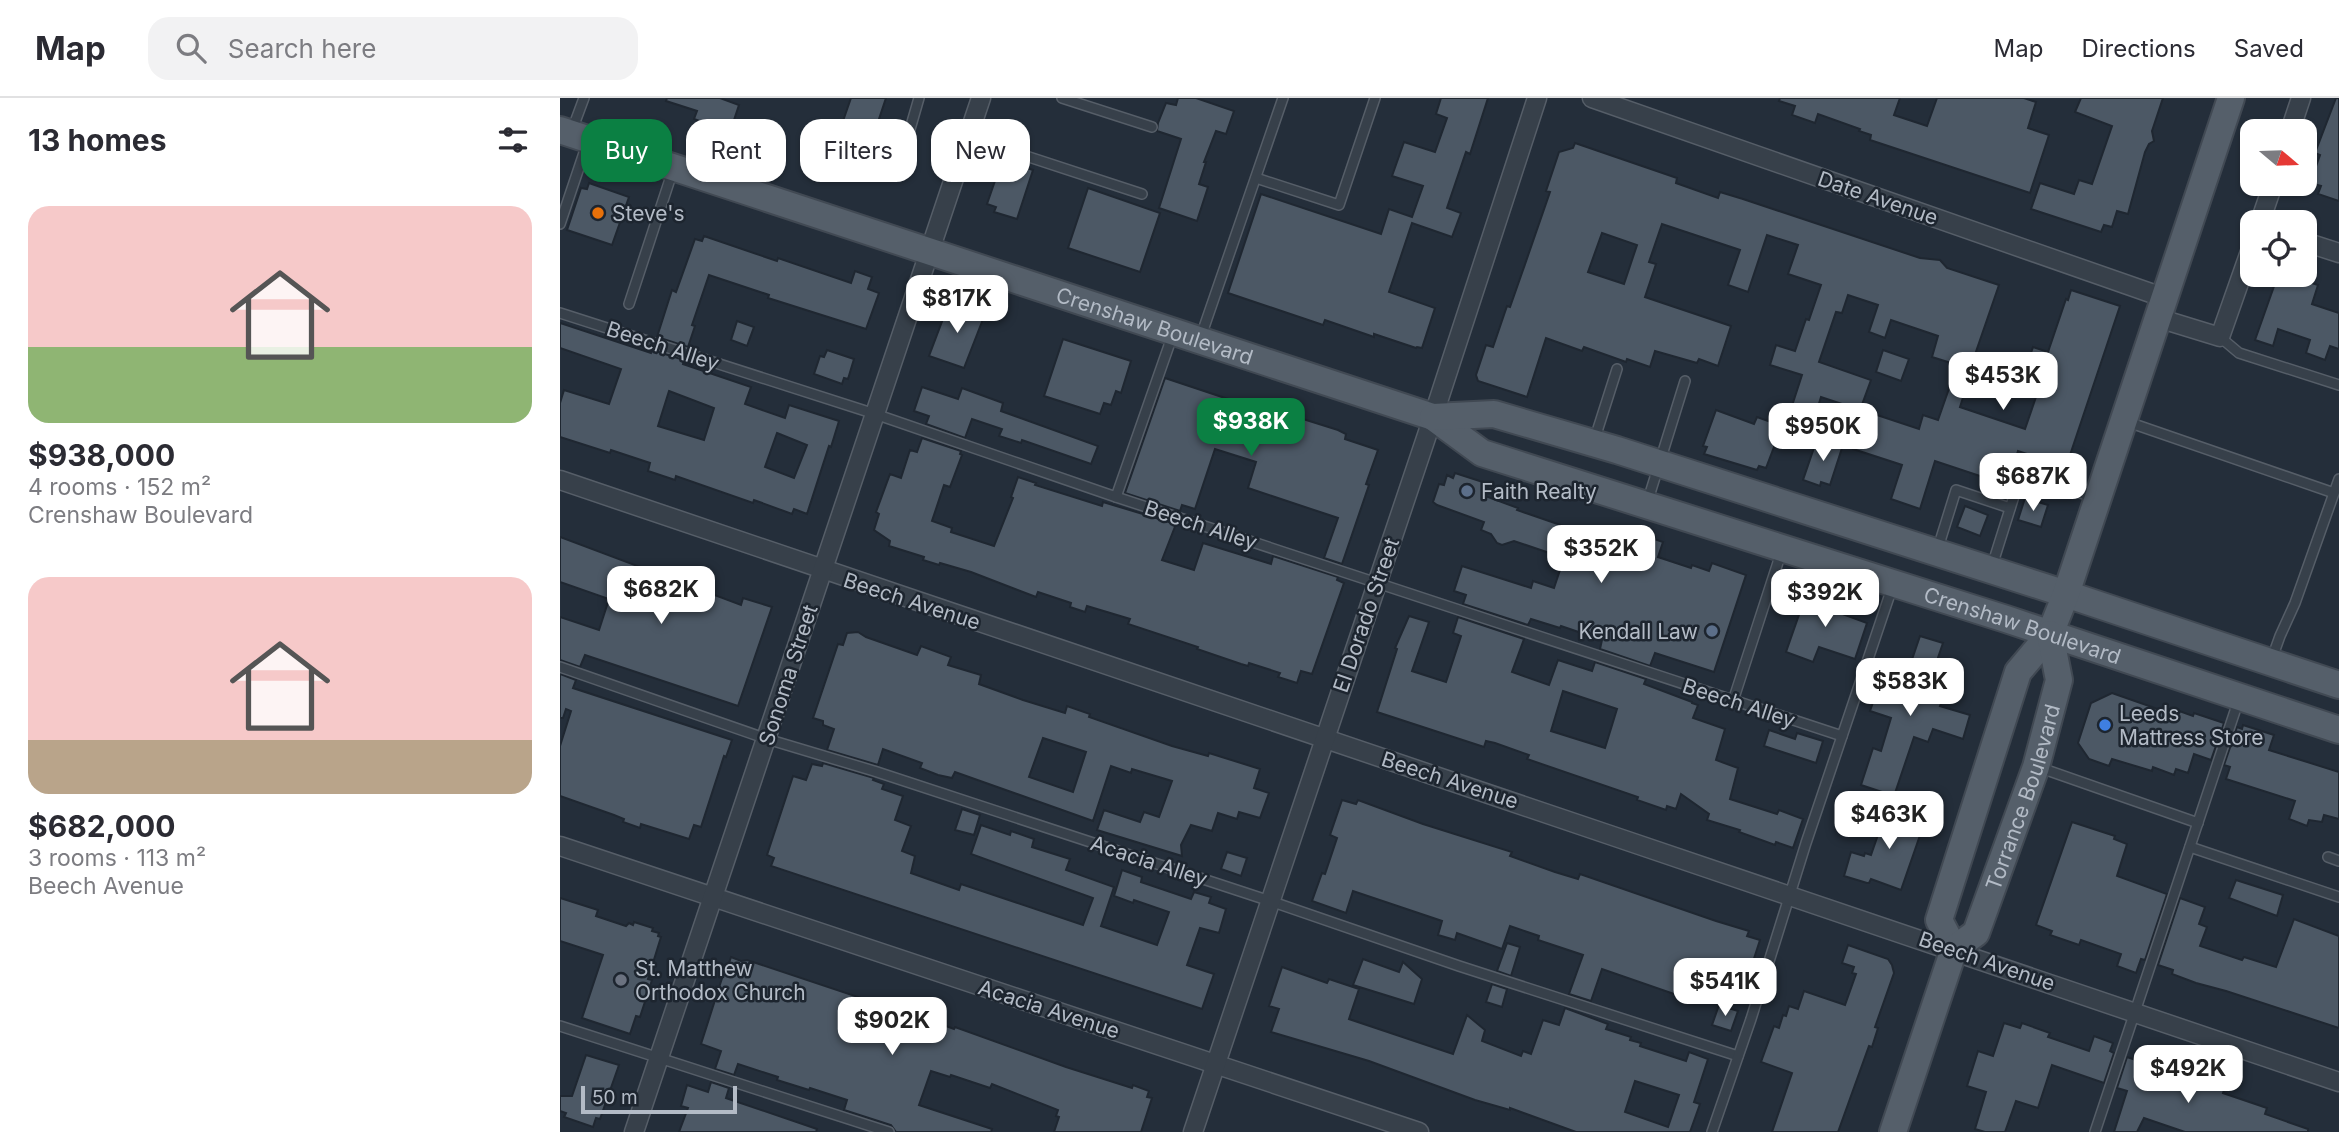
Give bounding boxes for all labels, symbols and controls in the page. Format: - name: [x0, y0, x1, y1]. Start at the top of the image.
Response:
- search box: [148, 17, 638, 80]
- text: Map: [35, 28, 106, 68]
- icon: search: [172, 29, 210, 67]
- text: Search here: [228, 33, 376, 64]
- text: Map: [1994, 34, 2043, 63]
- text: Directions: [2081, 34, 2196, 63]
- text: Saved: [2234, 34, 2304, 63]
- chip: Buy: [581, 119, 672, 182]
- chip: Rent: [686, 119, 786, 182]
- chip: Filters: [800, 119, 917, 182]
- chip: New: [931, 119, 1030, 182]
- north arrow: [2240, 119, 2317, 196]
- map controls: [2240, 119, 2317, 287]
- icon: filters: [494, 121, 532, 159]
- text: 13 homes: [28, 122, 167, 158]
- street label: Date Avenue: [1815, 166, 1941, 230]
- place label: Steve's: [612, 201, 685, 226]
- marker: Steve's: [590, 205, 606, 221]
- button: locate: [2240, 210, 2317, 287]
- icon: home: [217, 252, 343, 378]
- pin: $817K: [908, 275, 1006, 335]
- street label: Crenshaw Boulevard: [1053, 282, 1256, 369]
- text: $817K: [922, 284, 992, 312]
- street label: Beech Alley: [604, 316, 723, 376]
- pin: $453K: [1954, 352, 2052, 412]
- text: $453K: [1965, 361, 2041, 389]
- pin: $938K: [1202, 398, 1300, 458]
- pin: $950K: [1774, 404, 1872, 463]
- text: $938K: [1213, 407, 1289, 435]
- text: $950K: [1785, 412, 1861, 440]
- text: $938,000: [28, 437, 175, 473]
- pin: $687K: [1984, 454, 2082, 513]
- text: $687K: [1996, 462, 2070, 490]
- text: 4 rooms · 152 m²: [28, 473, 211, 501]
- place label: Faith Realty: [1481, 479, 1597, 504]
- marker: Faith Realty: [1459, 483, 1475, 499]
- street label: Beech Alley: [1142, 495, 1261, 555]
- text: Crenshaw Boulevard: [28, 501, 253, 529]
- pin: $352K: [1552, 526, 1650, 585]
- street label: El Dorado Street: [1328, 534, 1404, 696]
- text: $352K: [1563, 534, 1639, 562]
- pin: $682K: [612, 566, 710, 626]
- street label: Beech Avenue: [840, 567, 984, 635]
- pin: $392K: [1776, 570, 1874, 629]
- text: $682K: [623, 575, 699, 603]
- text: $392K: [1787, 578, 1863, 606]
- street label: Crenshaw Boulevard: [1921, 581, 2124, 669]
- street label: Sonoma Street: [753, 601, 823, 748]
- place label: Kendall Law: [1578, 619, 1698, 644]
- icon: home: [217, 623, 343, 749]
- marker: Kendall Law: [1704, 623, 1720, 639]
- pin: $583K: [1861, 658, 1959, 718]
- text: $583K: [1872, 667, 1948, 695]
- street label: Beech Alley: [1680, 673, 1799, 733]
- street label: Torrance Boulevard: [1980, 701, 2065, 893]
- place label: Leeds Mattress Store: [2119, 701, 2263, 750]
- marker: Leeds Mattress Store: [2097, 717, 2113, 733]
- street label: Beech Avenue: [1378, 746, 1522, 814]
- pin: $463K: [1840, 792, 1938, 851]
- text: $463K: [1851, 800, 1927, 828]
- text: $682,000: [28, 808, 175, 844]
- street label: Acacia Alley: [1087, 830, 1211, 892]
- text: 3 rooms · 113 m²: [28, 844, 206, 872]
- text: Beech Avenue: [28, 872, 184, 900]
- street label: Beech Avenue: [1916, 926, 2058, 996]
- place label: St. Matthew Orthodox Church: [635, 956, 806, 1005]
- pin: $541K: [1676, 958, 1774, 1018]
- text: $541K: [1690, 967, 1760, 995]
- marker: St. Matthew Orthodox Church: [613, 972, 629, 988]
- street label: Acacia Avenue: [975, 974, 1123, 1044]
- pin: $902K: [843, 998, 941, 1057]
- text: $902K: [854, 1006, 930, 1034]
- pin: $492K: [2139, 1046, 2237, 1105]
- text: $492K: [2150, 1054, 2226, 1082]
- scale bar: [581, 1083, 737, 1115]
- text: 50 m: [592, 1086, 638, 1109]

